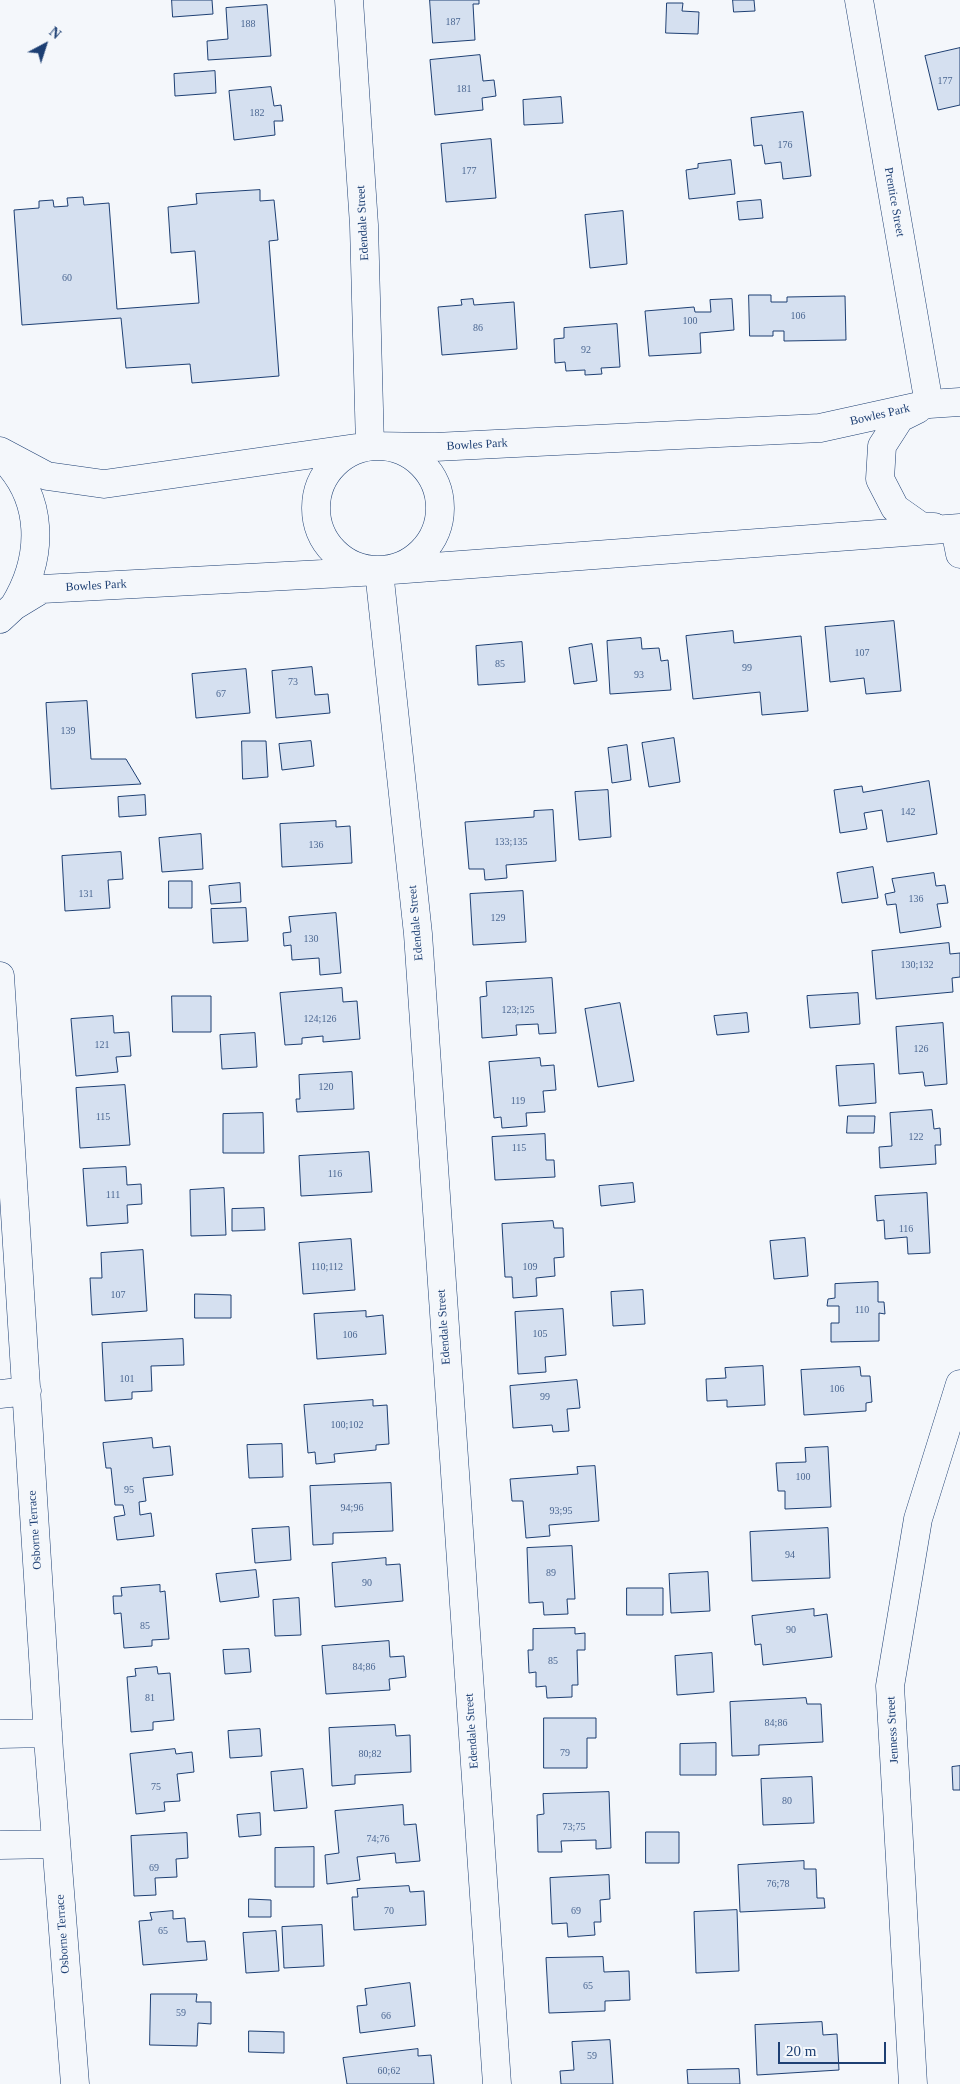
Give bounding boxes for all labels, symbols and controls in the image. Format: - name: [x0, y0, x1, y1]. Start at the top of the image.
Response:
- house number: 187: [446, 16, 460, 28]
- house number: 188: [240, 18, 256, 30]
- north arrow: [20, 20, 70, 70]
- text: N: [46, 24, 64, 42]
- house number: 177: [938, 75, 952, 87]
- house number: 181: [456, 83, 472, 95]
- house number: 182: [250, 107, 264, 119]
- house number: 176: [778, 139, 792, 151]
- house number: 177: [462, 165, 476, 177]
- street label: Prentice Street: [881, 166, 907, 238]
- street label: Edendale Street: [354, 185, 372, 261]
- house number: 60: [62, 272, 72, 284]
- house number: 106: [790, 310, 806, 322]
- house number: 100: [682, 315, 698, 327]
- house number: 86: [473, 322, 483, 334]
- house number: 92: [581, 344, 591, 356]
- street label: Bowles Park: [849, 401, 911, 429]
- street label: Bowles Park: [446, 436, 508, 454]
- street label: Bowles Park: [65, 577, 127, 595]
- house number: 107: [854, 647, 870, 659]
- house number: 85: [495, 658, 505, 670]
- house number: 99: [742, 662, 752, 674]
- house number: 93: [634, 669, 644, 681]
- house number: 73: [288, 676, 298, 688]
- house number: 67: [216, 688, 226, 700]
- house number: 139: [60, 725, 76, 737]
- house number: 142: [900, 806, 916, 818]
- house number: 133;135: [495, 836, 527, 848]
- house number: 136: [308, 839, 324, 851]
- street label: Edendale Street: [406, 885, 426, 961]
- house number: 131: [78, 888, 94, 900]
- house number: 136: [908, 893, 924, 905]
- house number: 129: [490, 912, 506, 924]
- house number: 130: [304, 933, 318, 945]
- house number: 130;132: [901, 959, 933, 971]
- house number: 123;125: [502, 1004, 534, 1016]
- house number: 124;126: [304, 1013, 336, 1025]
- house number: 121: [94, 1039, 110, 1051]
- house number: 126: [914, 1043, 928, 1055]
- house number: 120: [318, 1081, 334, 1093]
- house number: 119: [511, 1095, 525, 1107]
- house number: 115: [96, 1111, 110, 1123]
- house number: 122: [908, 1131, 924, 1143]
- house number: 115: [512, 1142, 526, 1154]
- house number: 116: [328, 1168, 342, 1180]
- house number: 111: [106, 1189, 120, 1201]
- house number: 116: [899, 1223, 913, 1235]
- house number: 110;112: [311, 1261, 343, 1273]
- house number: 109: [522, 1261, 538, 1273]
- house number: 107: [110, 1289, 126, 1301]
- street label: Edendale Street: [434, 1289, 454, 1365]
- house number: 110: [855, 1304, 869, 1316]
- house number: 105: [532, 1328, 548, 1340]
- house number: 106: [342, 1329, 358, 1341]
- house number: 101: [120, 1373, 134, 1385]
- house number: 106: [830, 1383, 844, 1395]
- house number: 99: [540, 1391, 550, 1403]
- house number: 100;102: [331, 1419, 363, 1431]
- house number: 100: [796, 1471, 810, 1483]
- house number: 95: [124, 1484, 134, 1496]
- street label: Osborne Terrace: [25, 1490, 45, 1570]
- house number: 94;96: [341, 1502, 363, 1514]
- house number: 93;95: [550, 1505, 572, 1517]
- house number: 94: [785, 1549, 795, 1561]
- house number: 89: [546, 1567, 556, 1579]
- house number: 90: [362, 1577, 372, 1589]
- house number: 85: [140, 1620, 150, 1632]
- house number: 90: [786, 1624, 796, 1636]
- house number: 85: [548, 1655, 558, 1667]
- house number: 84;86: [353, 1661, 375, 1673]
- house number: 81: [145, 1692, 155, 1704]
- street label: Edendale Street: [462, 1693, 482, 1769]
- street label: Jenness Street: [884, 1696, 902, 1764]
- house number: 84;86: [765, 1717, 787, 1729]
- house number: 79: [560, 1747, 570, 1759]
- house number: 80;82: [359, 1748, 381, 1760]
- house number: 75: [151, 1781, 161, 1793]
- house number: 80: [782, 1795, 792, 1807]
- house number: 73;75: [563, 1821, 585, 1833]
- house number: 74;76: [367, 1833, 389, 1845]
- house number: 69: [149, 1862, 159, 1874]
- house number: 76;78: [767, 1878, 789, 1890]
- street label: Osborne Terrace: [53, 1894, 73, 1974]
- house number: 70: [384, 1905, 394, 1917]
- house number: 69: [571, 1905, 581, 1917]
- house number: 65: [158, 1925, 168, 1937]
- house number: 65: [583, 1980, 593, 1992]
- house number: 59: [176, 2007, 186, 2019]
- house number: 66: [381, 2010, 391, 2022]
- scale bar: [780, 2032, 888, 2064]
- text: 20 m: [786, 2043, 816, 2059]
- house number: 59: [587, 2050, 597, 2062]
- house number: 60;62: [378, 2065, 400, 2077]

